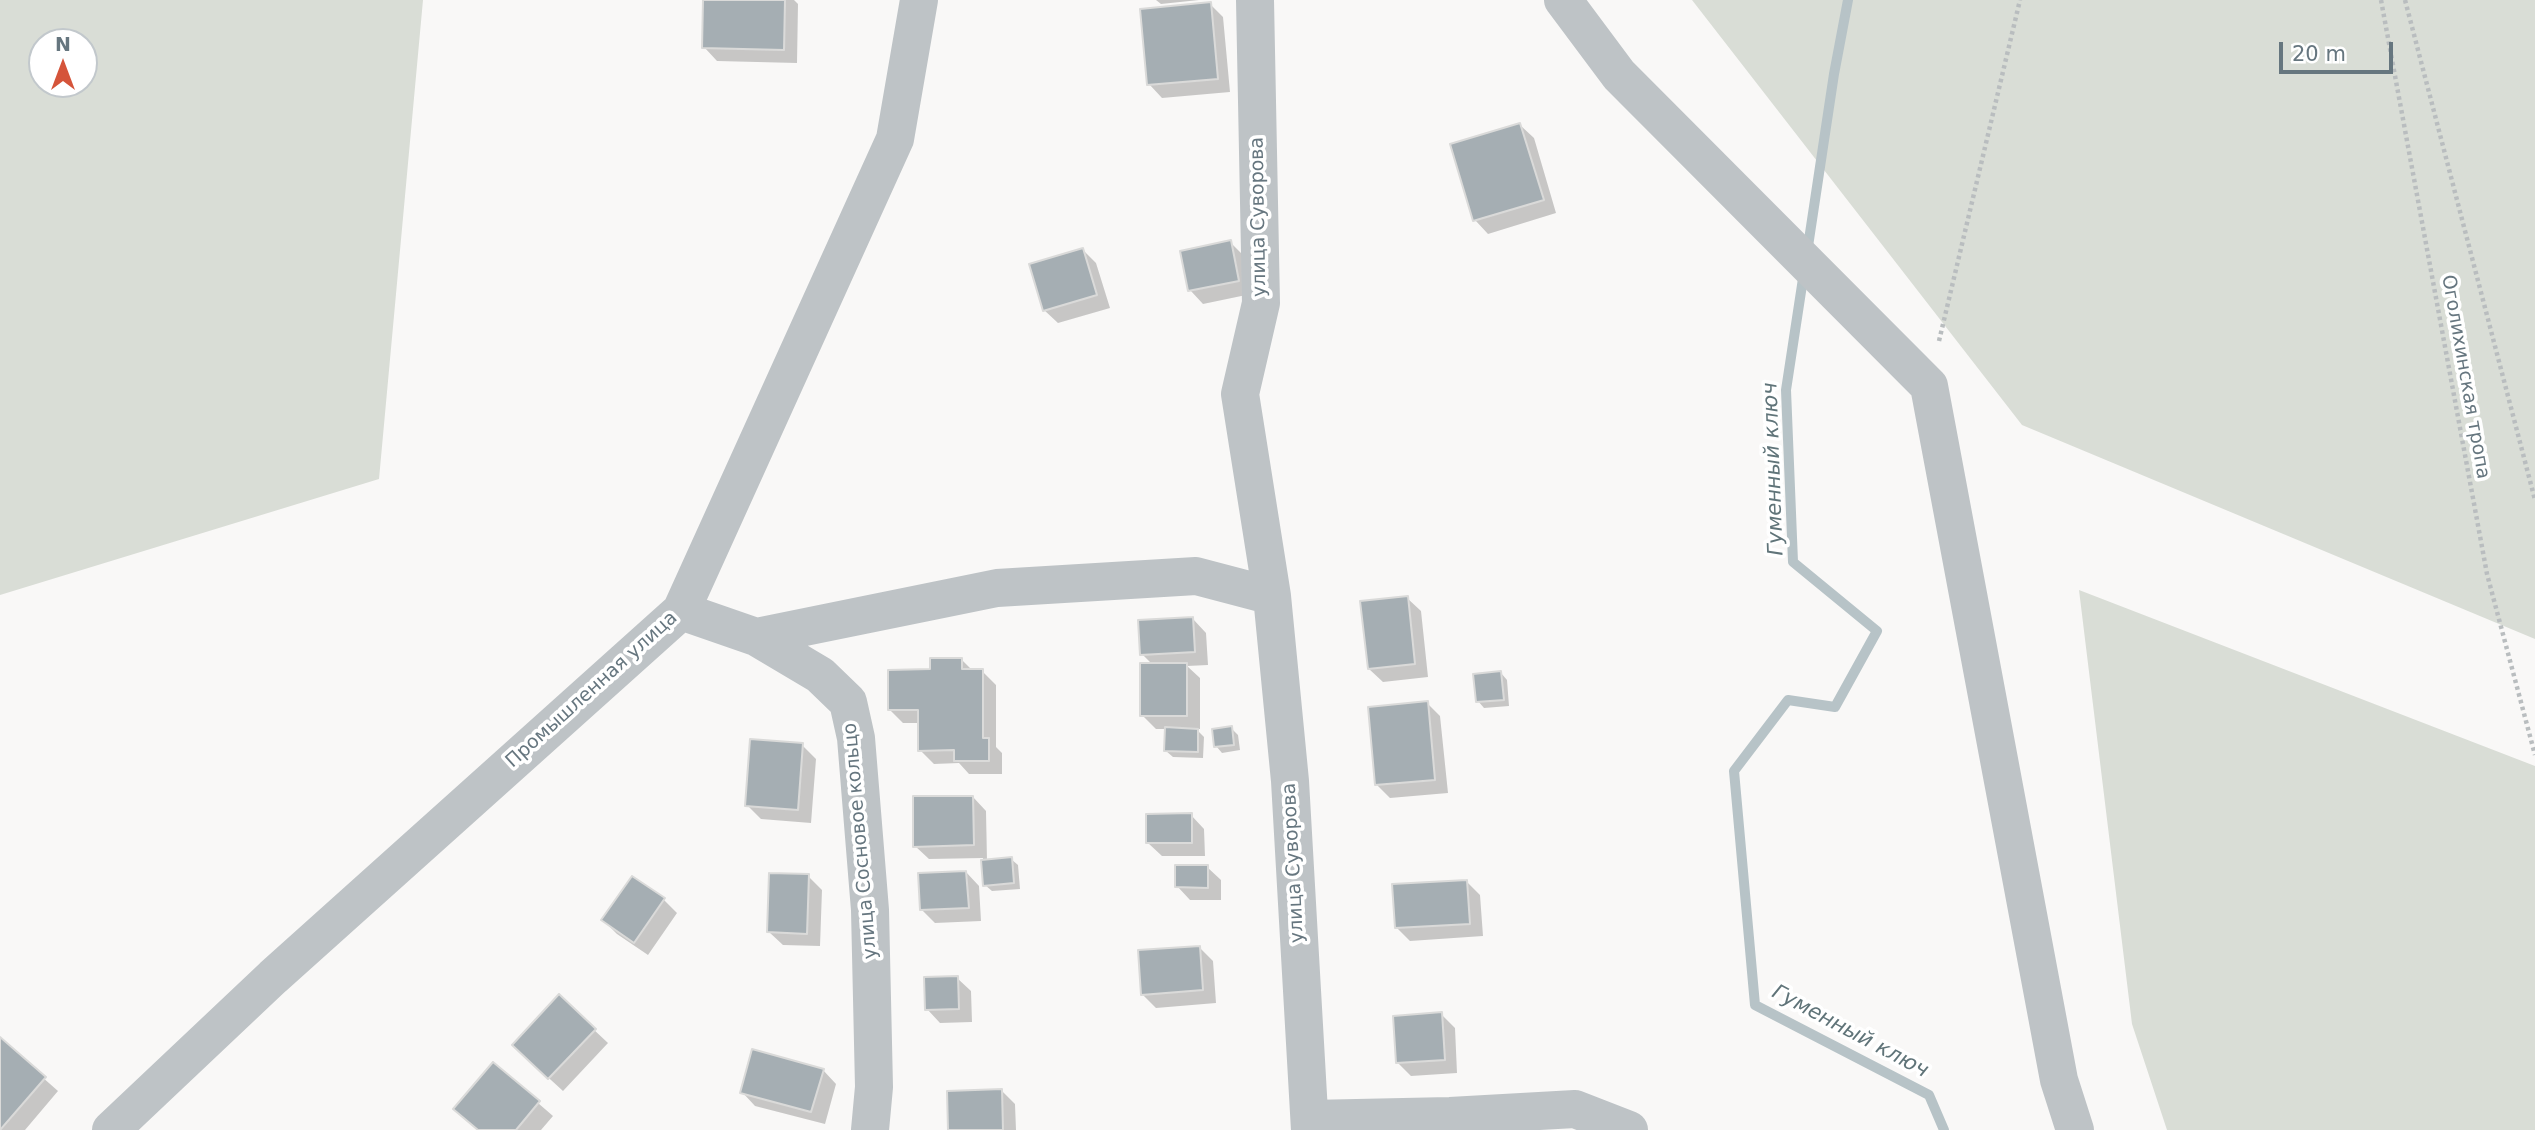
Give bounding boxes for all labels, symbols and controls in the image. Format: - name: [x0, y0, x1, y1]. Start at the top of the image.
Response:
- north arrow: [28, 28, 98, 98]
- scale bar: [2283, 28, 2397, 72]
- text: N: [55, 33, 71, 55]
- text: 20 m: [2292, 42, 2346, 66]
- street label: улица Суворова: [1246, 137, 1272, 297]
- street label: Оголихинская тропа: [2436, 273, 2494, 481]
- water label: Гуменный ключ: [1758, 382, 1790, 556]
- street label: Промышленная улица: [502, 607, 682, 773]
- street label: улица Сосновое кольцо: [839, 722, 883, 960]
- street label: улица Суворова: [1278, 782, 1310, 944]
- water label: Гуменный ключ: [1768, 980, 1932, 1084]

